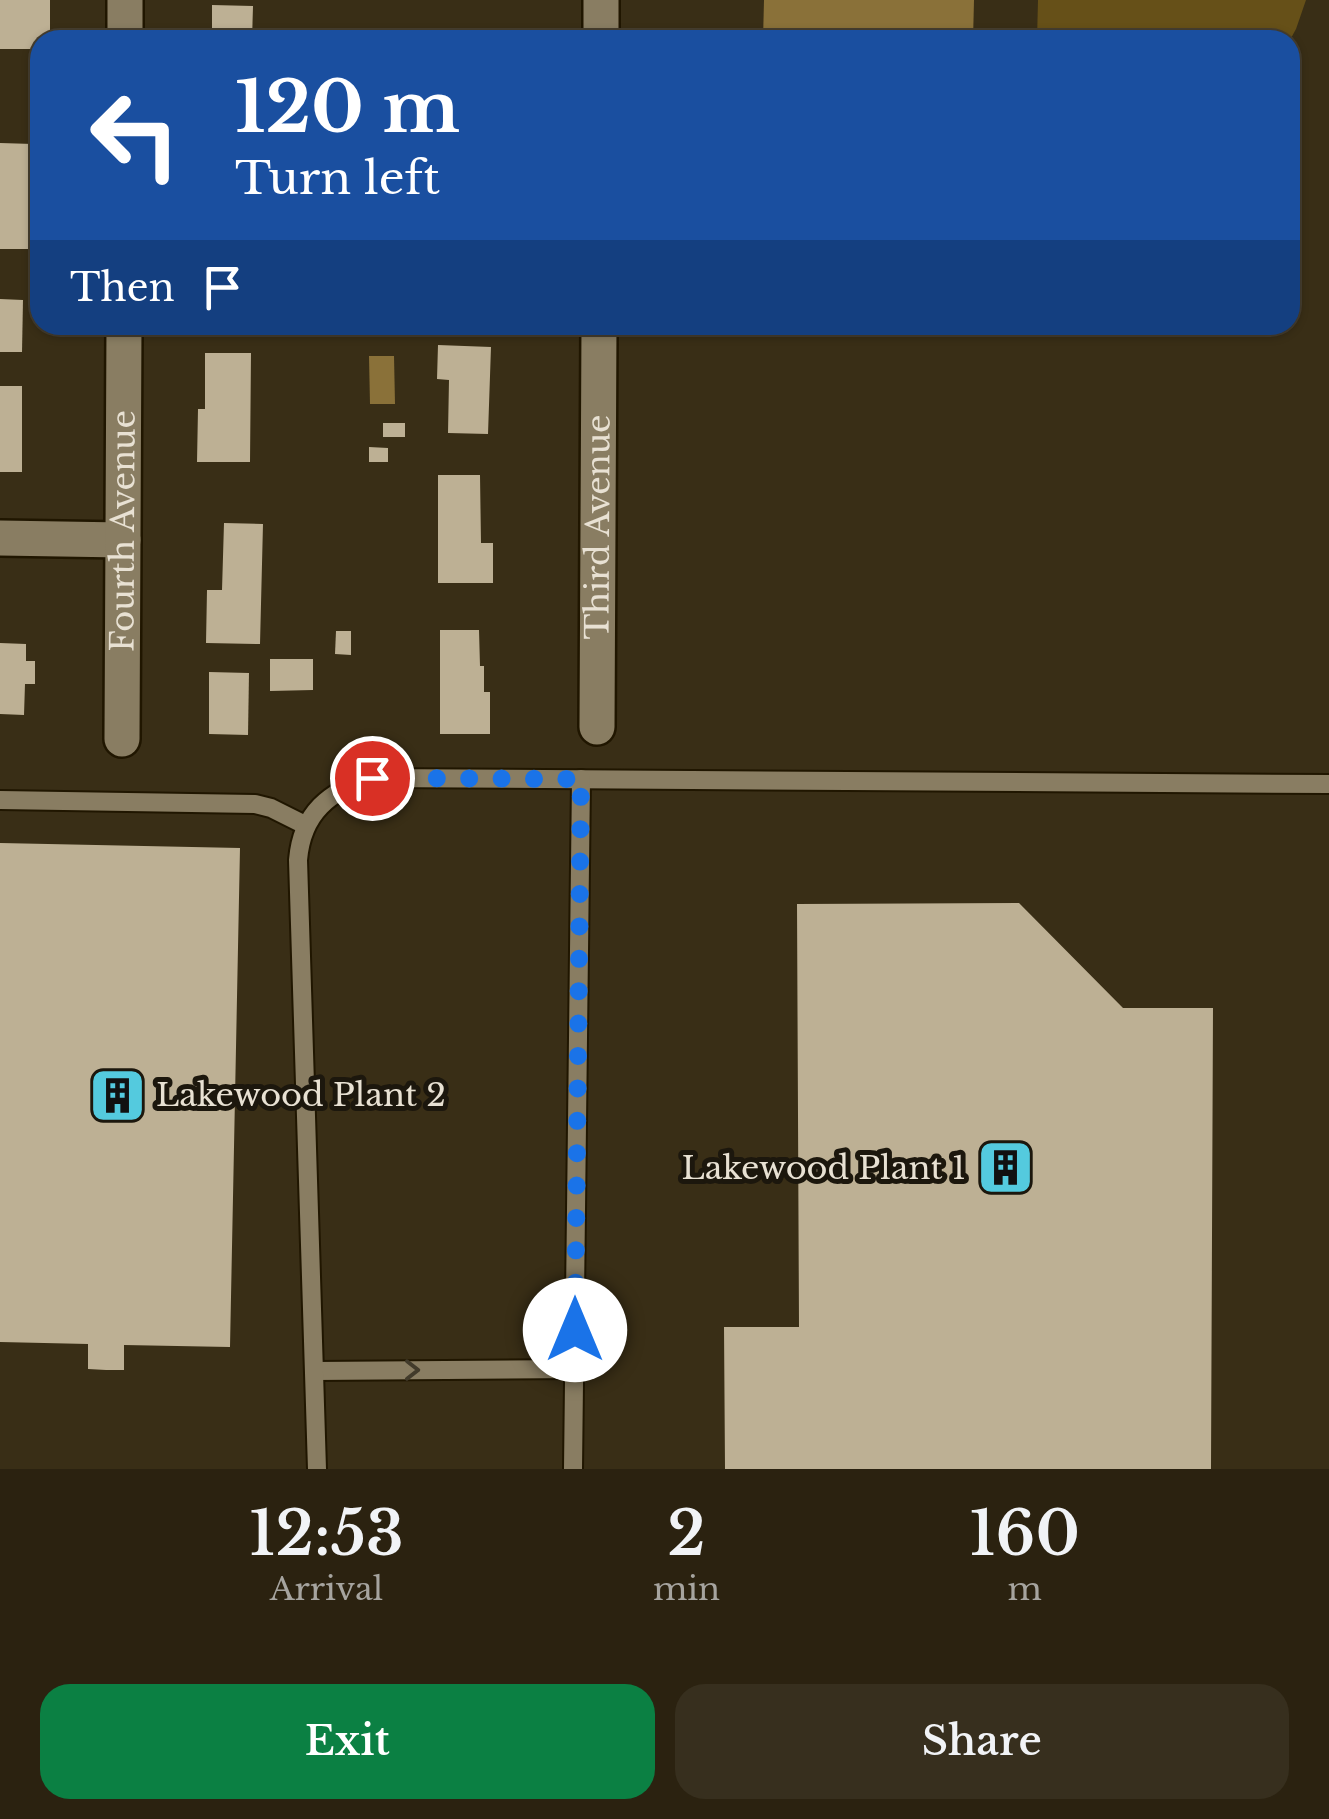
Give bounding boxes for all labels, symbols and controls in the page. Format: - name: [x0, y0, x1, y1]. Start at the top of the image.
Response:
- text: 120 m: [235, 64, 460, 151]
- icon: left: [70, 70, 200, 200]
- text: Turn left: [235, 150, 440, 206]
- icon: arrive: [195, 260, 250, 315]
- text: Then: [70, 264, 175, 311]
- street label: Fourth Avenue: [102, 410, 144, 652]
- street label: Third Avenue: [577, 414, 619, 640]
- pin: [330, 736, 415, 821]
- icon: arrive: [345, 751, 400, 806]
- building icon: Lakewood Plant 2: [87, 1065, 147, 1125]
- place label: Lakewood Plant 2: [156, 1075, 446, 1115]
- building icon: Lakewood Plant 1: [975, 1138, 1035, 1198]
- place label: Lakewood Plant 1: [681, 1148, 966, 1188]
- position arrow: [523, 1278, 627, 1382]
- one-way arrow: [406, 1359, 421, 1381]
- text: 12:53: [249, 1497, 404, 1571]
- text: 2: [667, 1497, 706, 1571]
- text: 160: [969, 1497, 1080, 1571]
- text: Arrival: [270, 1569, 383, 1609]
- text: min: [653, 1569, 720, 1609]
- text: m: [1007, 1569, 1042, 1609]
- button: Exit: [40, 1684, 655, 1799]
- button: Share: [675, 1684, 1289, 1799]

